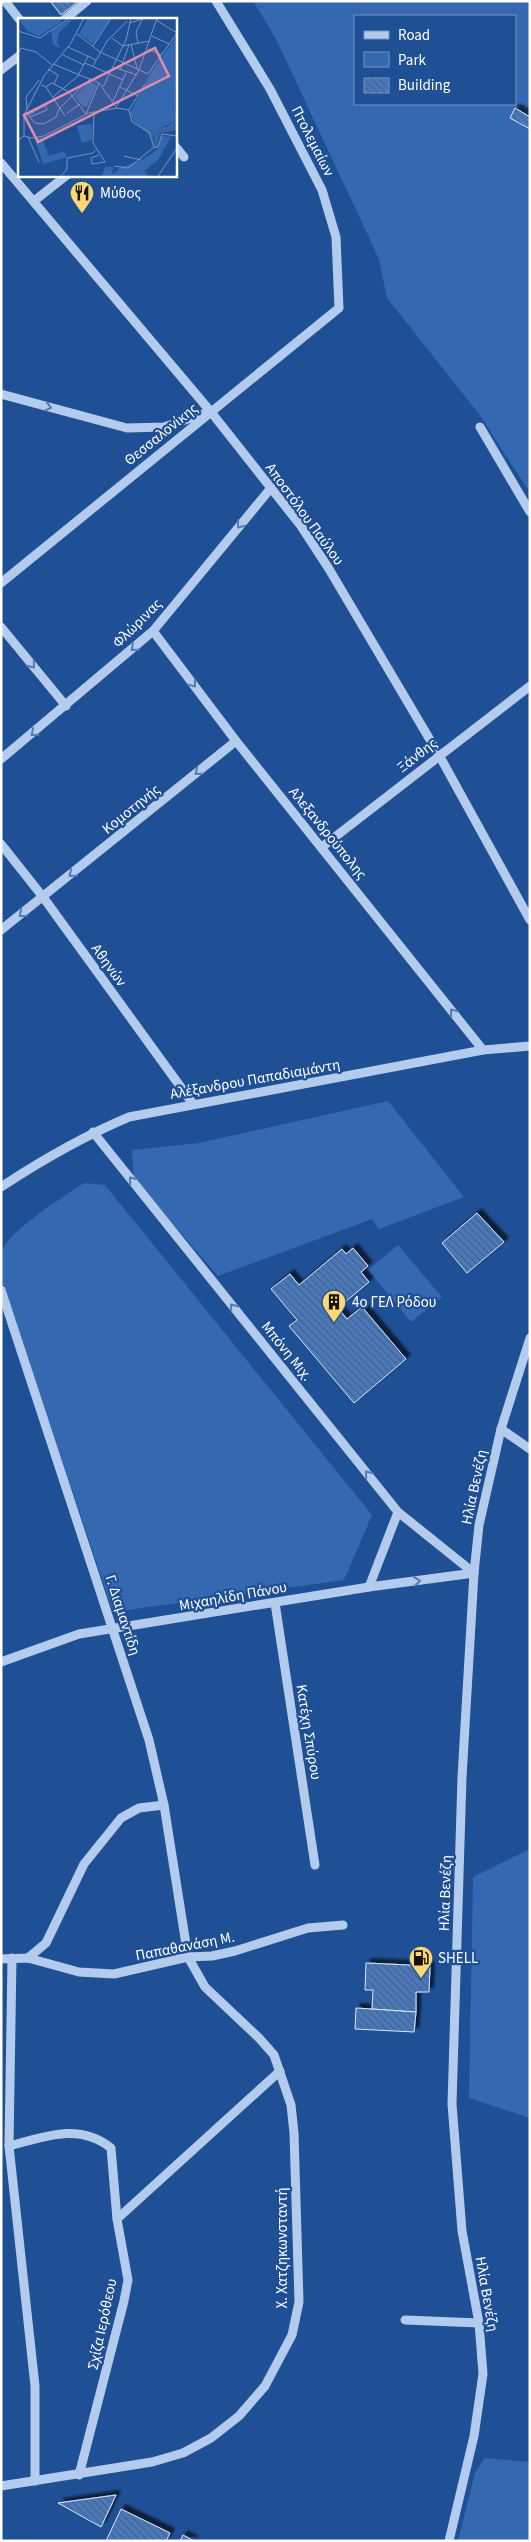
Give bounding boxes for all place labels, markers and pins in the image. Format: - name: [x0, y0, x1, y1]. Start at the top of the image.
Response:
- restaurant icon: Μύθος: [69, 180, 95, 214]
- place label: Μύθος: [100, 183, 141, 204]
- building icon: 4ο ΓΕΛ Ρόδου: [321, 1289, 347, 1323]
- place label: 4ο ΓΕΛ Ρόδου: [352, 1292, 436, 1313]
- fuel station icon: SHELL: [408, 1945, 434, 1979]
- place label: SHELL: [438, 1948, 478, 1969]

